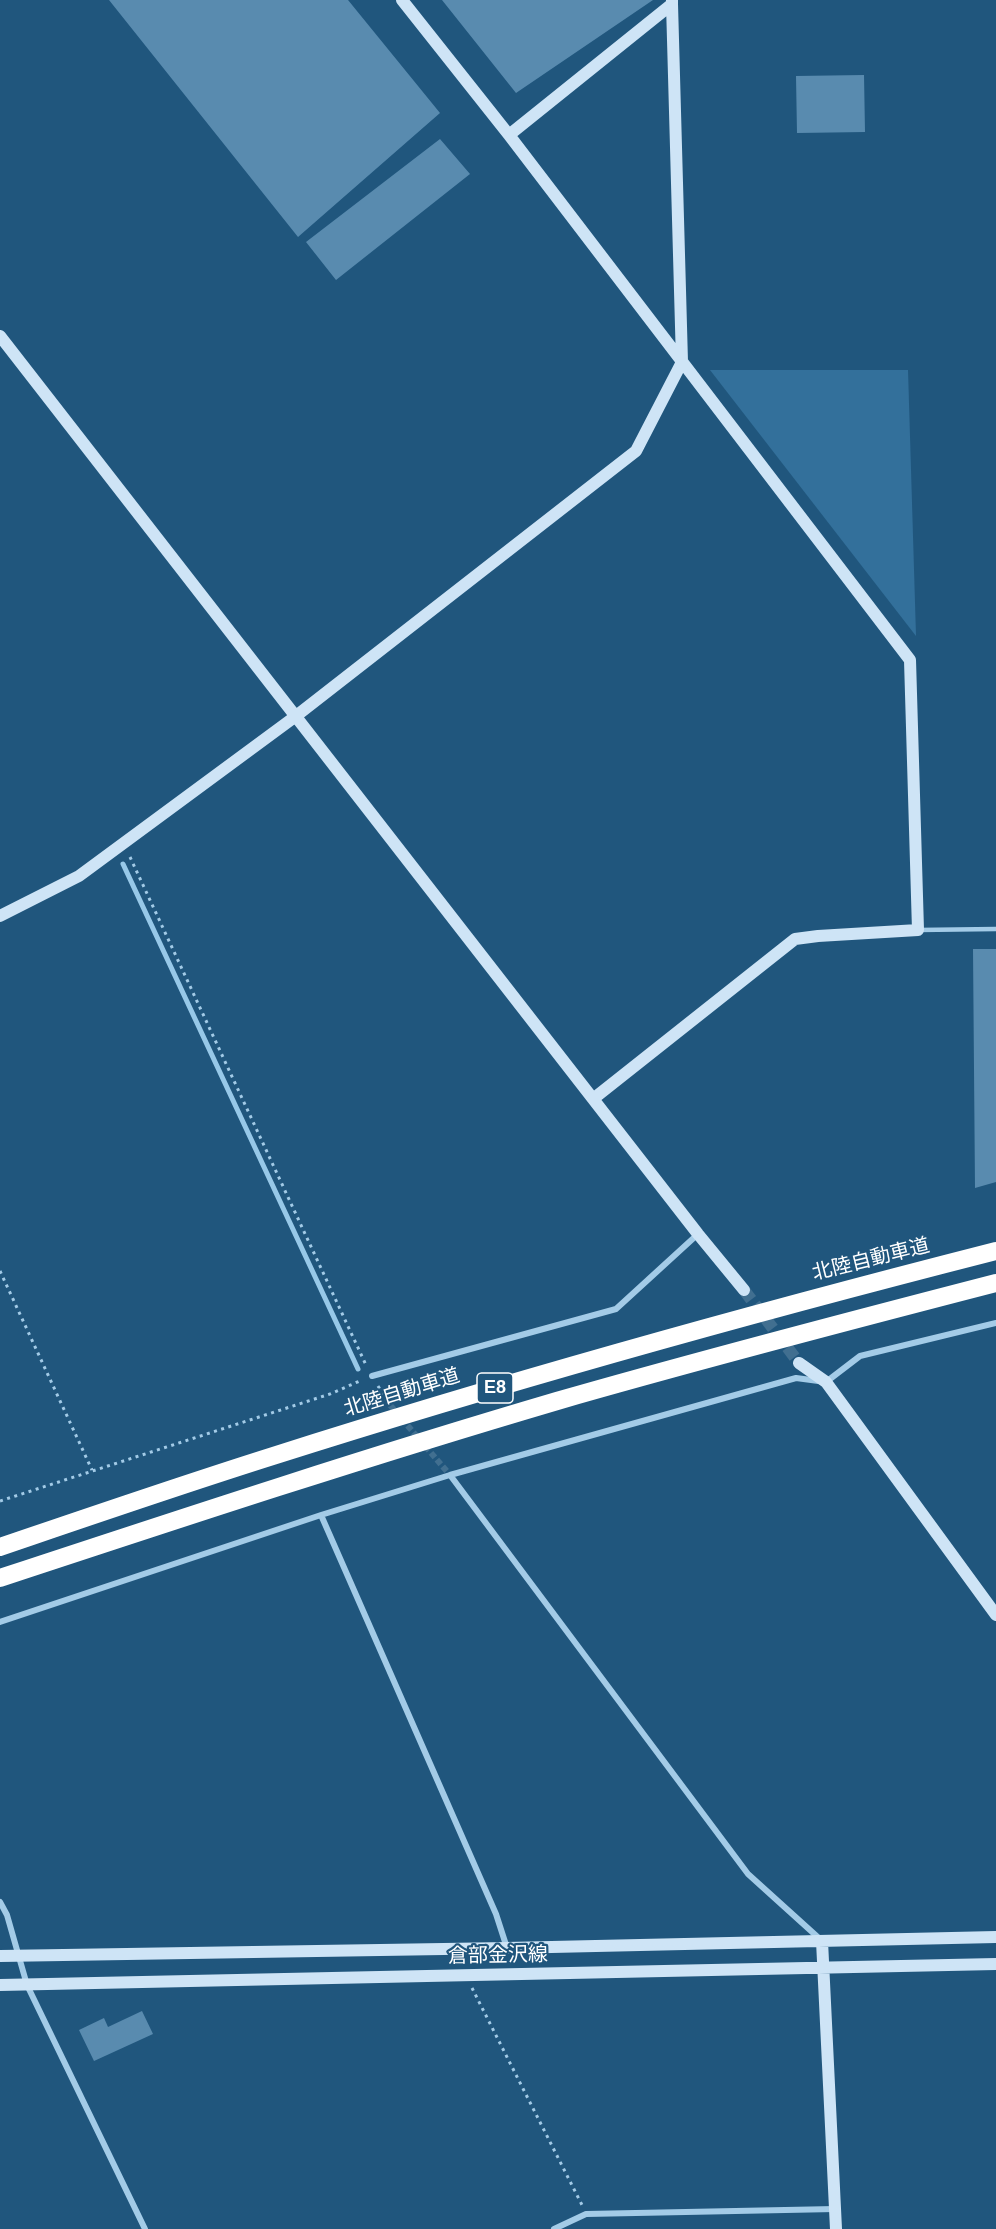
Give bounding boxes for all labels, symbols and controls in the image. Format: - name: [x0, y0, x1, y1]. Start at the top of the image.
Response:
- street label: 北陸自動車道: [810, 1234, 932, 1286]
- street label: 北陸自動車道: [341, 1364, 463, 1422]
- road number: E8: [477, 1373, 513, 1403]
- street label: 倉部金沢線: [448, 1943, 548, 1969]

